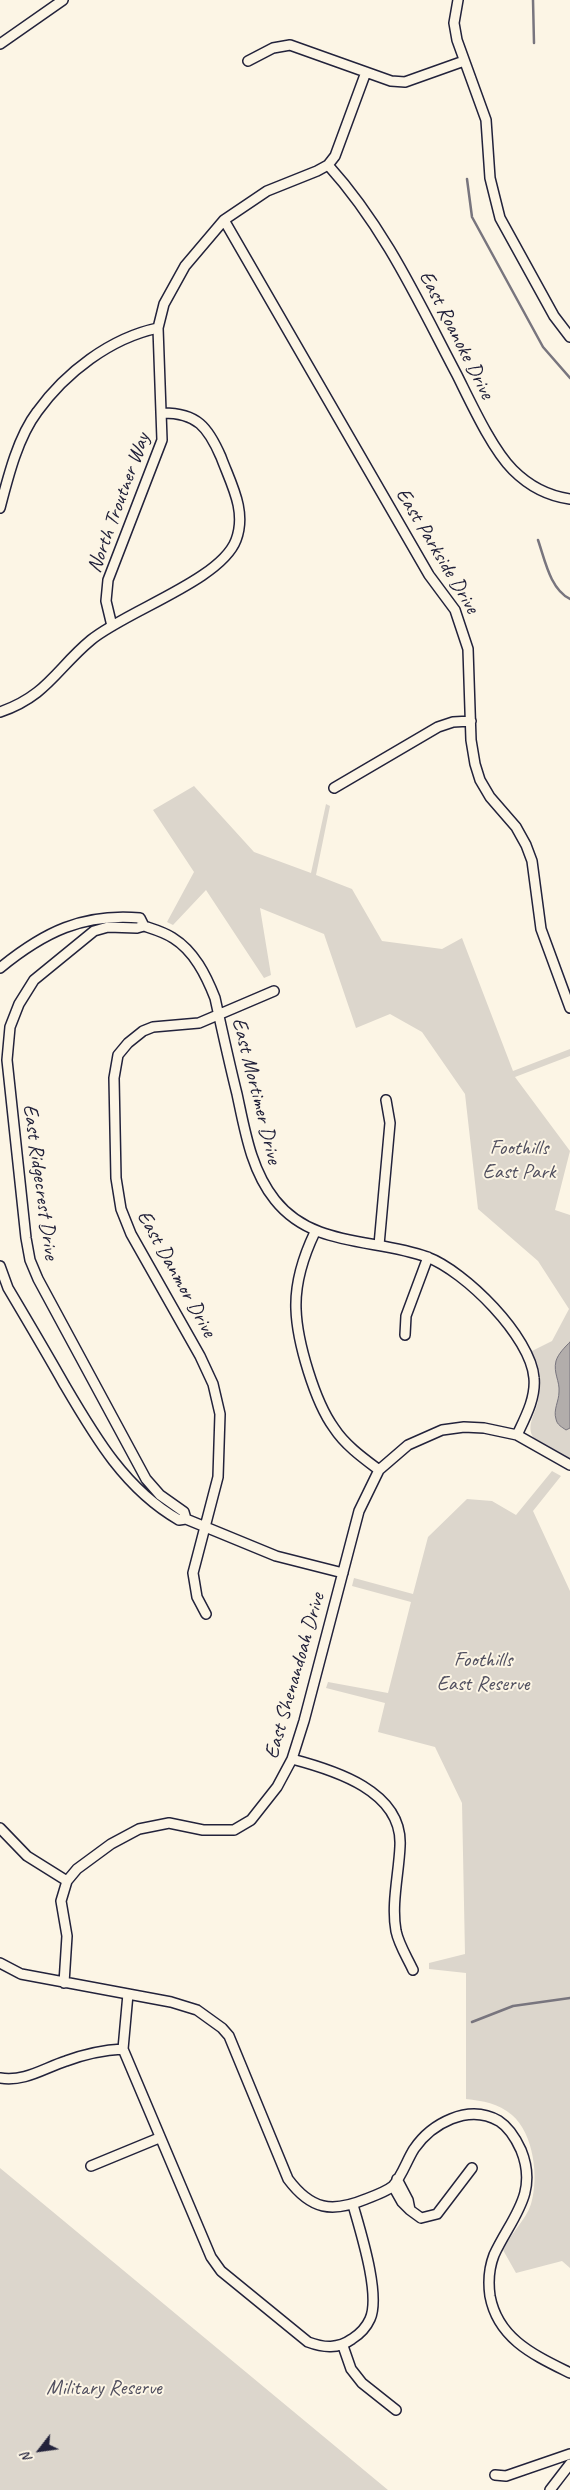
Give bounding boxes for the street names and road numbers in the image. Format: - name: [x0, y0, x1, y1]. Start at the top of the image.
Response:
- street label: East Roanoke Drive: [413, 267, 499, 403]
- street label: North Troutner Way: [82, 430, 156, 576]
- street label: East Parkside Drive: [390, 484, 484, 618]
- street label: East Mortimer Drive: [226, 1015, 286, 1167]
- street label: East Ridgecrest Drive: [17, 1103, 63, 1261]
- street label: East Danmor Drive: [131, 1206, 221, 1342]
- street label: East Shenandoah Drive: [259, 1590, 331, 1762]

